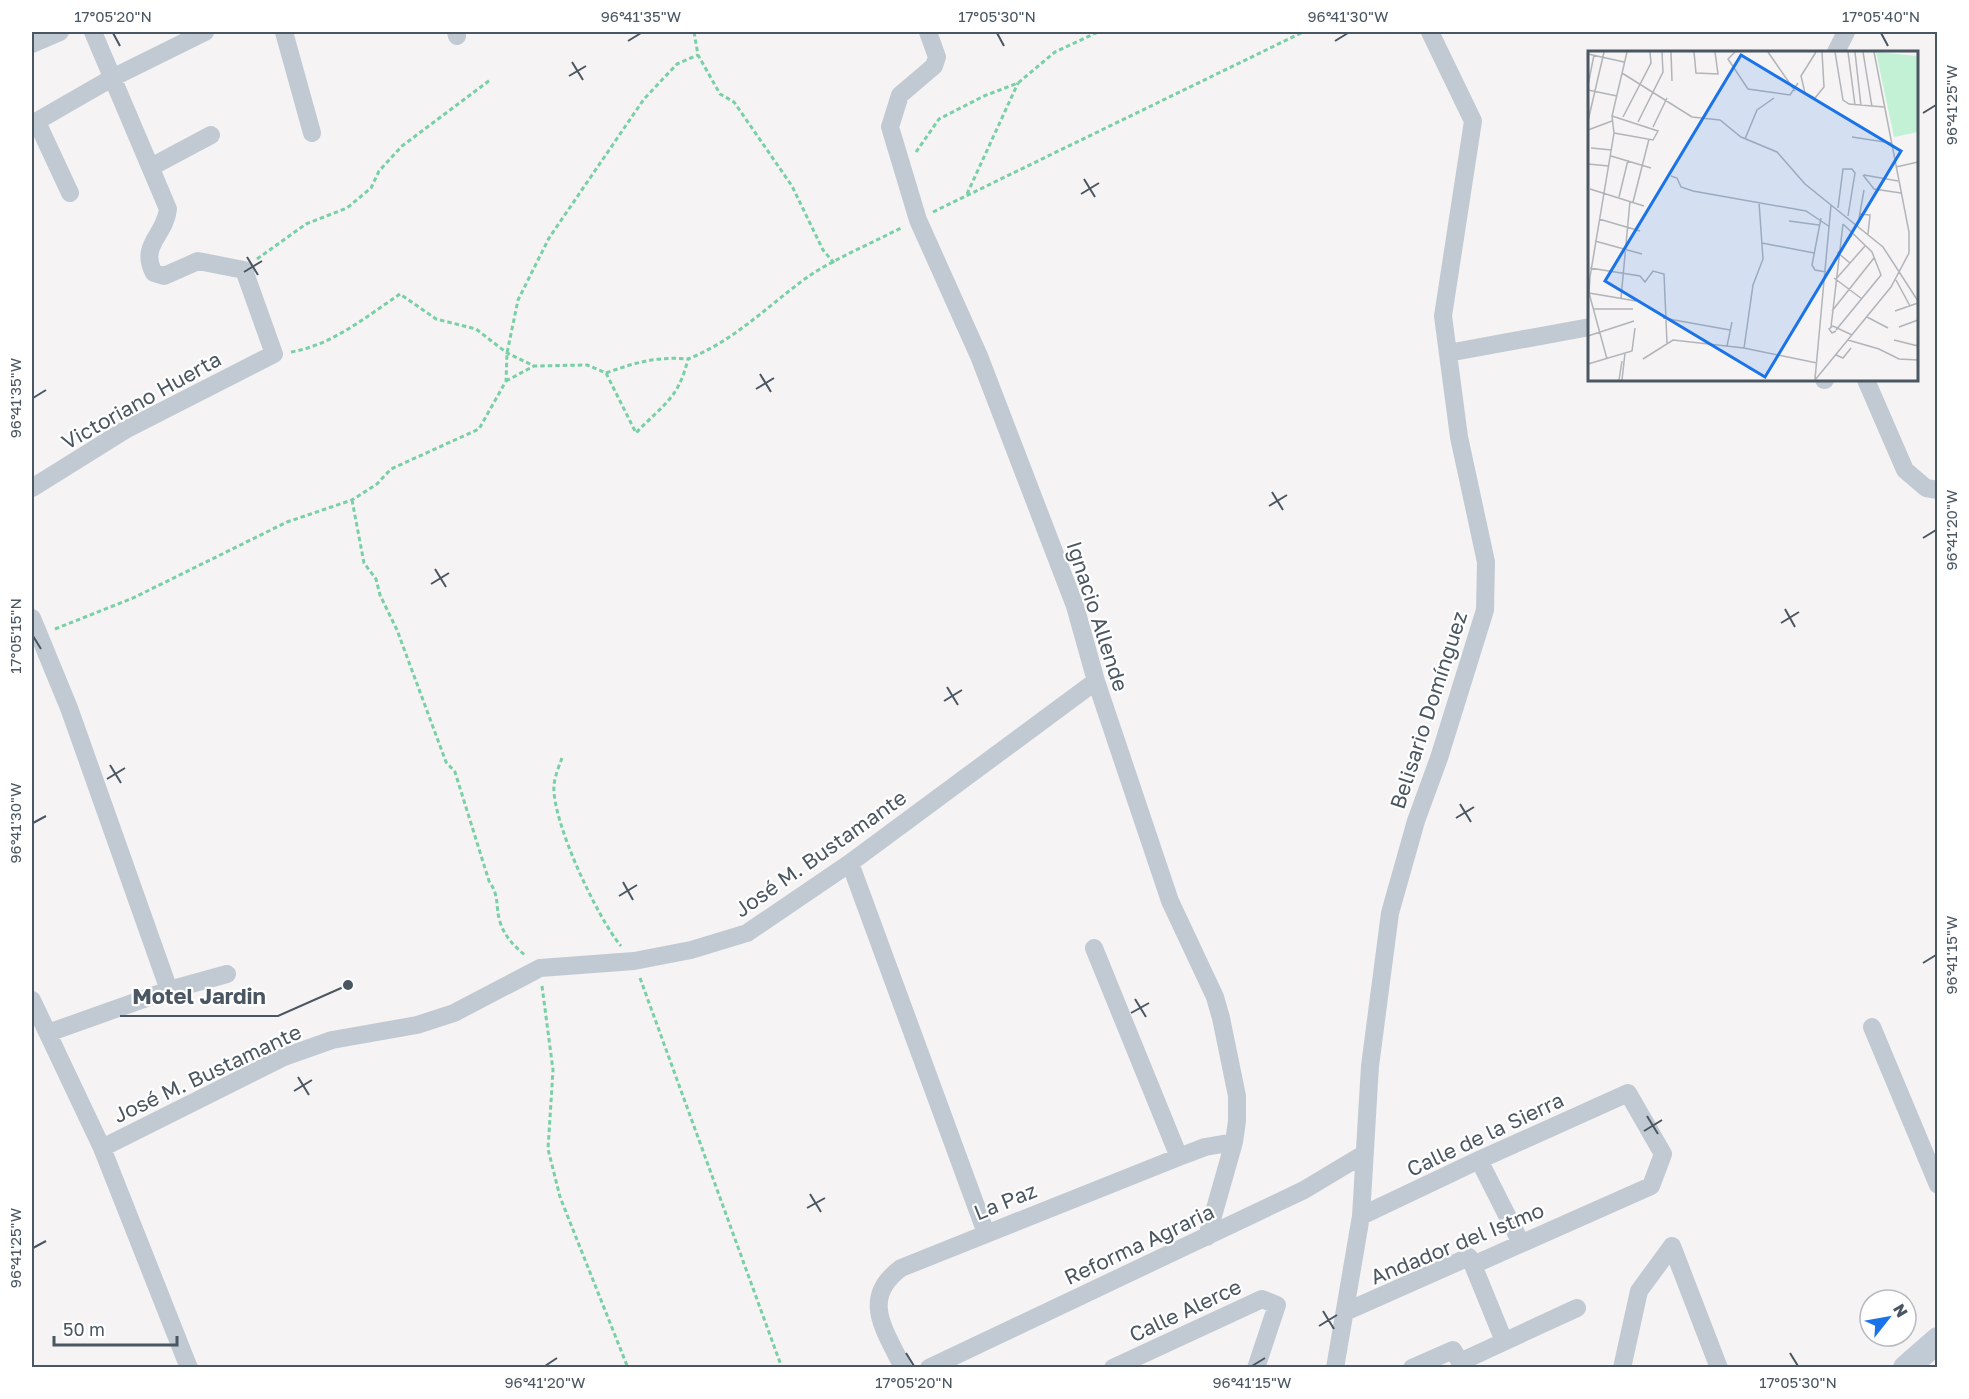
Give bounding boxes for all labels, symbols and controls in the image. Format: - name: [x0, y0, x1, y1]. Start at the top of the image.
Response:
- text: 17°05'20"N: [74, 7, 152, 25]
- text: 96°41'35"W: [601, 7, 681, 25]
- text: 17°05'30"N: [958, 7, 1036, 25]
- text: 96°41'30"W: [1307, 7, 1389, 25]
- text: 17°05'40"N: [1842, 7, 1920, 25]
- inset map: [1588, 51, 1918, 381]
- text: 96°41'25"W: [1942, 65, 1960, 145]
- street label: Victoriano Huerta: [57, 345, 225, 455]
- text: 96°41'35"W: [6, 358, 24, 438]
- text: 96°41'20"W: [1942, 490, 1960, 570]
- street label: Ignacio Allende: [1061, 538, 1135, 694]
- text: 17°05'15"N: [6, 598, 24, 674]
- street label: Belisario Domínguez: [1384, 608, 1472, 812]
- text: 96°41'30"W: [6, 782, 24, 864]
- street label: José M. Bustamante: [729, 784, 911, 922]
- text: 96°41'15"W: [1942, 916, 1960, 994]
- callout: Motel Jardin: [120, 976, 278, 1016]
- text: Motel Jardin: [132, 982, 266, 1009]
- street label: José M. Bustamante: [109, 1018, 305, 1128]
- street label: Calle de la Sierra: [1402, 1086, 1568, 1182]
- street label: La Paz: [970, 1177, 1040, 1225]
- street label: Andador del Istmo: [1366, 1196, 1548, 1290]
- street label: Reforma Agraria: [1060, 1198, 1218, 1290]
- text: 96°41'25"W: [6, 1208, 24, 1288]
- street label: Calle Alerce: [1125, 1273, 1245, 1347]
- north arrow: [1858, 1288, 1918, 1348]
- text: N: [1889, 1300, 1913, 1321]
- scale bar: [54, 1309, 177, 1347]
- text: 50 m: [63, 1318, 105, 1340]
- text: 96°41'20"W: [505, 1373, 585, 1391]
- text: 17°05'20"N: [875, 1373, 953, 1391]
- text: 96°41'15"W: [1213, 1373, 1291, 1391]
- text: 17°05'30"N: [1759, 1373, 1837, 1391]

